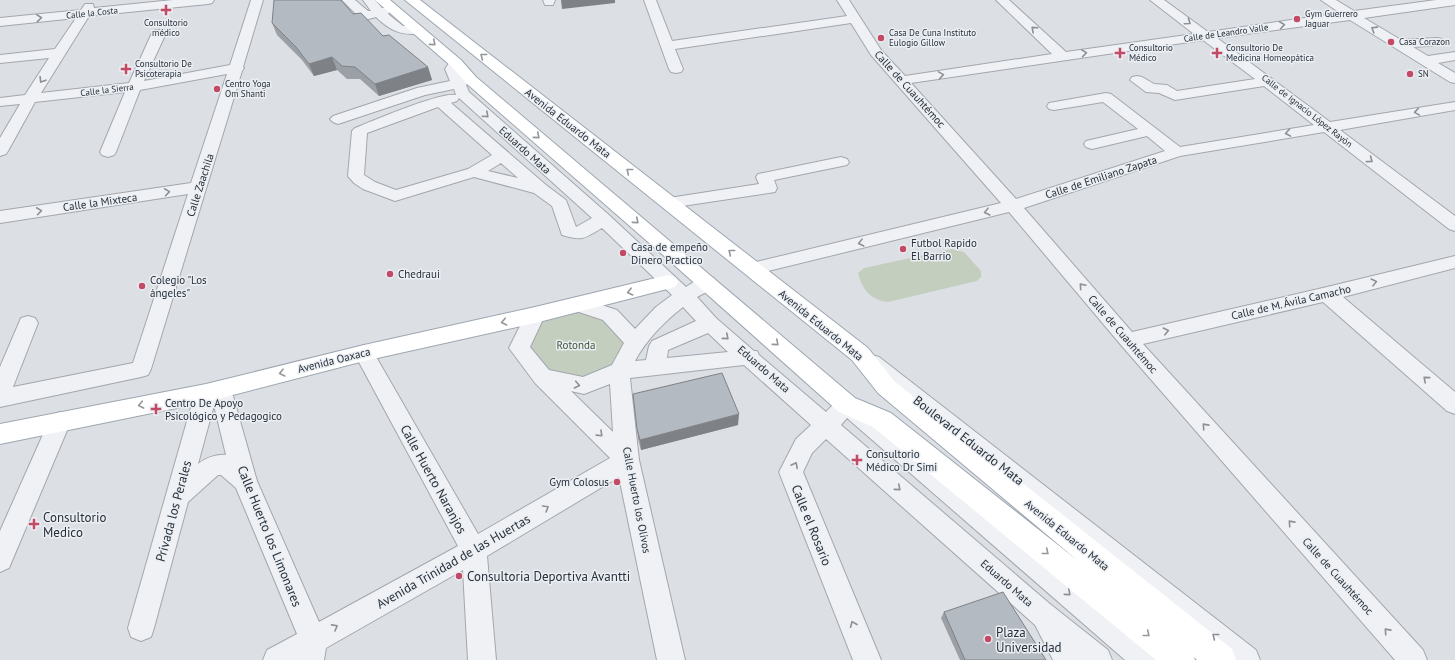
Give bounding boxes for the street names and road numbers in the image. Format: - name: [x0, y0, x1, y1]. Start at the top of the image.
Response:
- street label: Calle la Costa: [65, 4, 118, 21]
- street label: Calle de Leandro Valle: [1183, 21, 1269, 44]
- street label: Calle de Cuauhtémoc: [872, 47, 948, 131]
- street label: Calle de Ignacio López Rayón: [1260, 72, 1355, 149]
- street label: Calle la Sierra: [80, 81, 134, 98]
- street label: Avenida Eduardo Mata: [523, 85, 613, 161]
- street label: Eduardo Mata: [496, 123, 554, 177]
- street label: Calle Zaachila: [183, 152, 217, 218]
- street label: Calle de Emiliano Zapata: [1043, 152, 1159, 202]
- street label: Calle la Mixteca: [62, 190, 138, 214]
- street label: Calle de M. Ávila Camacho: [1230, 281, 1352, 323]
- street label: Avenida Eduardo Mata: [776, 286, 866, 364]
- street label: Calle de Cuauhtémoc: [1085, 292, 1161, 376]
- street label: Eduardo Mata: [735, 342, 793, 396]
- street label: Avenida Oaxaca: [296, 344, 372, 376]
- street label: Boulevard Eduardo Mata: [910, 392, 1028, 489]
- street label: Calle Huerto Naranjos: [396, 422, 471, 537]
- street label: Calle Huerto los Olivos: [620, 446, 654, 555]
- street label: Privada los Perales: [152, 459, 195, 564]
- street label: Calle Huerto los Limonares: [233, 463, 306, 609]
- street label: Calle el Rosario: [788, 482, 836, 568]
- street label: Avenida Eduardo Mata: [1022, 496, 1112, 574]
- street label: Avenida Trinidad de las Huertas: [373, 510, 533, 613]
- street label: Calle de Cuauhtémoc: [1300, 534, 1376, 618]
- street label: Eduardo Mata: [978, 556, 1036, 610]

